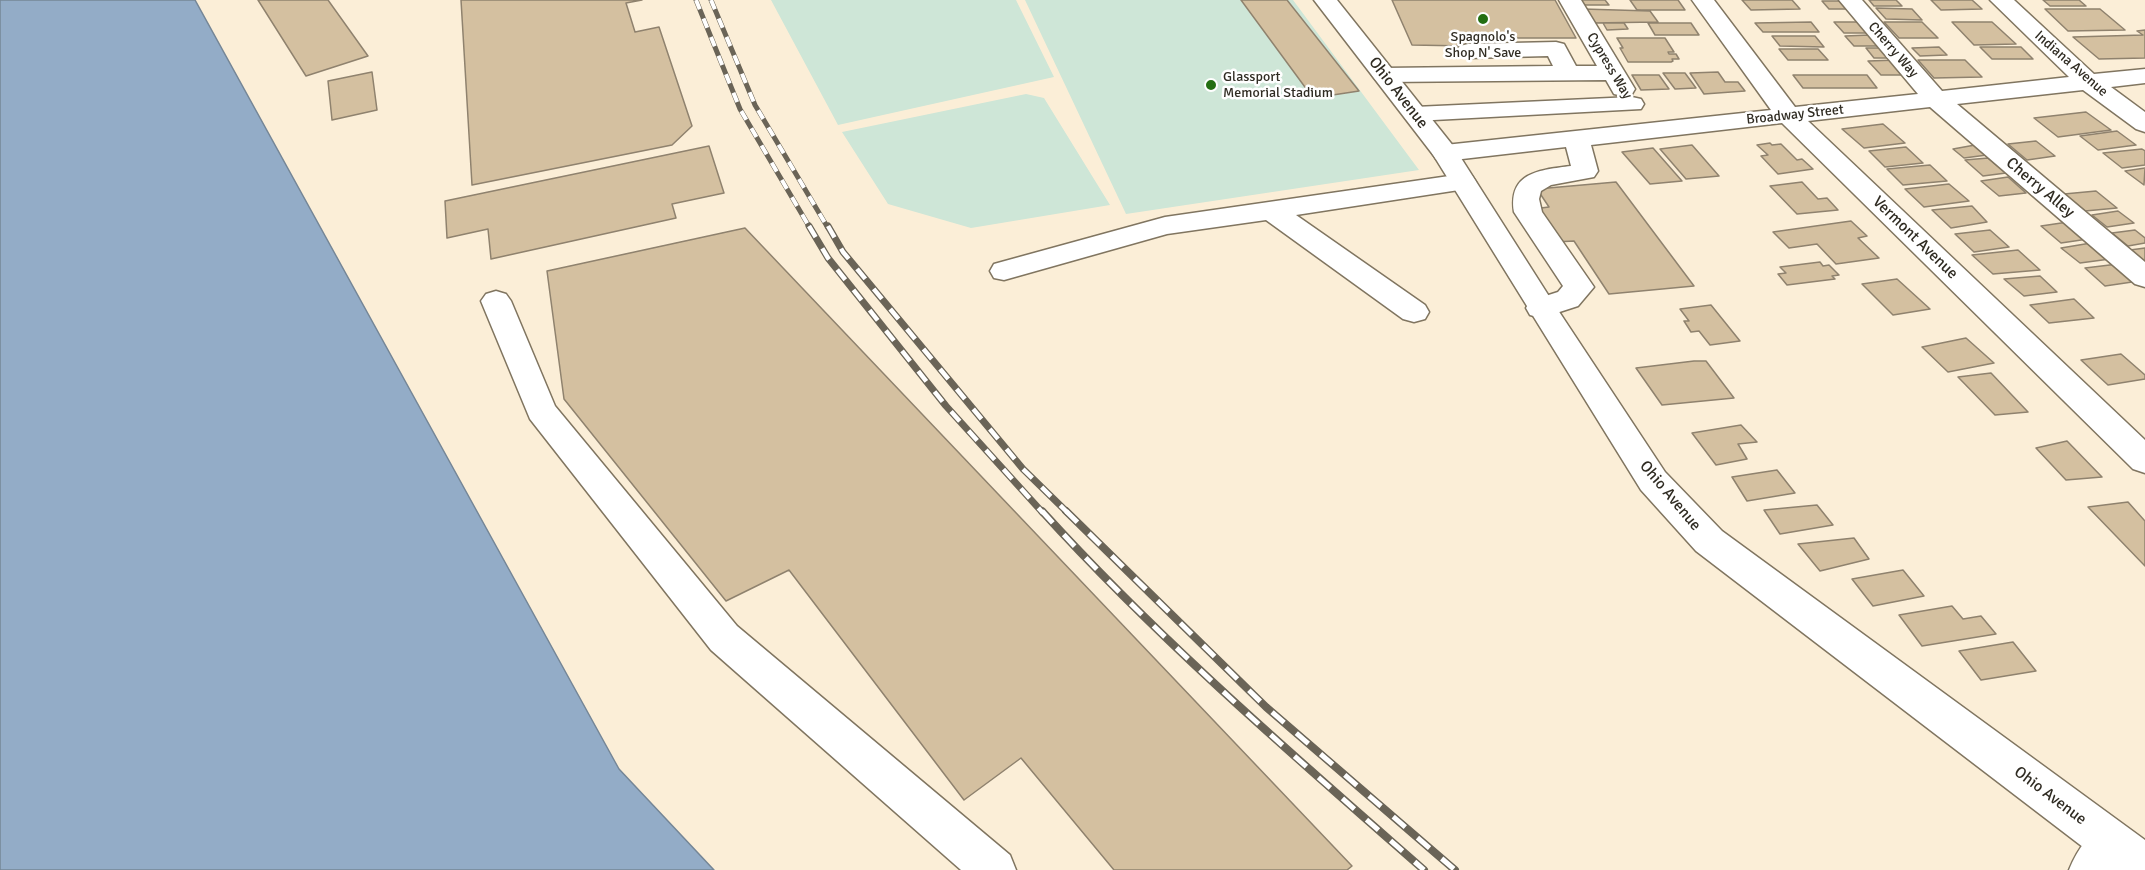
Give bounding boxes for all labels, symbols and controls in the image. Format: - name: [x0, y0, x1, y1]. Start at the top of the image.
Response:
- marker: Spagnolo's Shop N' Save: [1476, 12, 1490, 26]
- street label: Cherry Way: [1864, 19, 1922, 81]
- street label: Indiana Avenue: [2031, 28, 2111, 100]
- place label: Spagnolo's Shop N' Save: [1445, 29, 1521, 62]
- street label: Cypress Way: [1583, 30, 1635, 102]
- street label: Ohio Avenue: [1364, 53, 1432, 133]
- place label: Glassport Memorial Stadium: [1223, 69, 1333, 102]
- marker: Glassport Memorial Stadium: [1204, 78, 1218, 92]
- street label: Broadway Street: [1745, 102, 1845, 128]
- street label: Cherry Alley: [2002, 154, 2078, 222]
- street label: Vermont Avenue: [1868, 192, 1962, 284]
- street label: Ohio Avenue: [1635, 457, 1705, 535]
- street label: Ohio Avenue: [2010, 763, 2090, 829]

